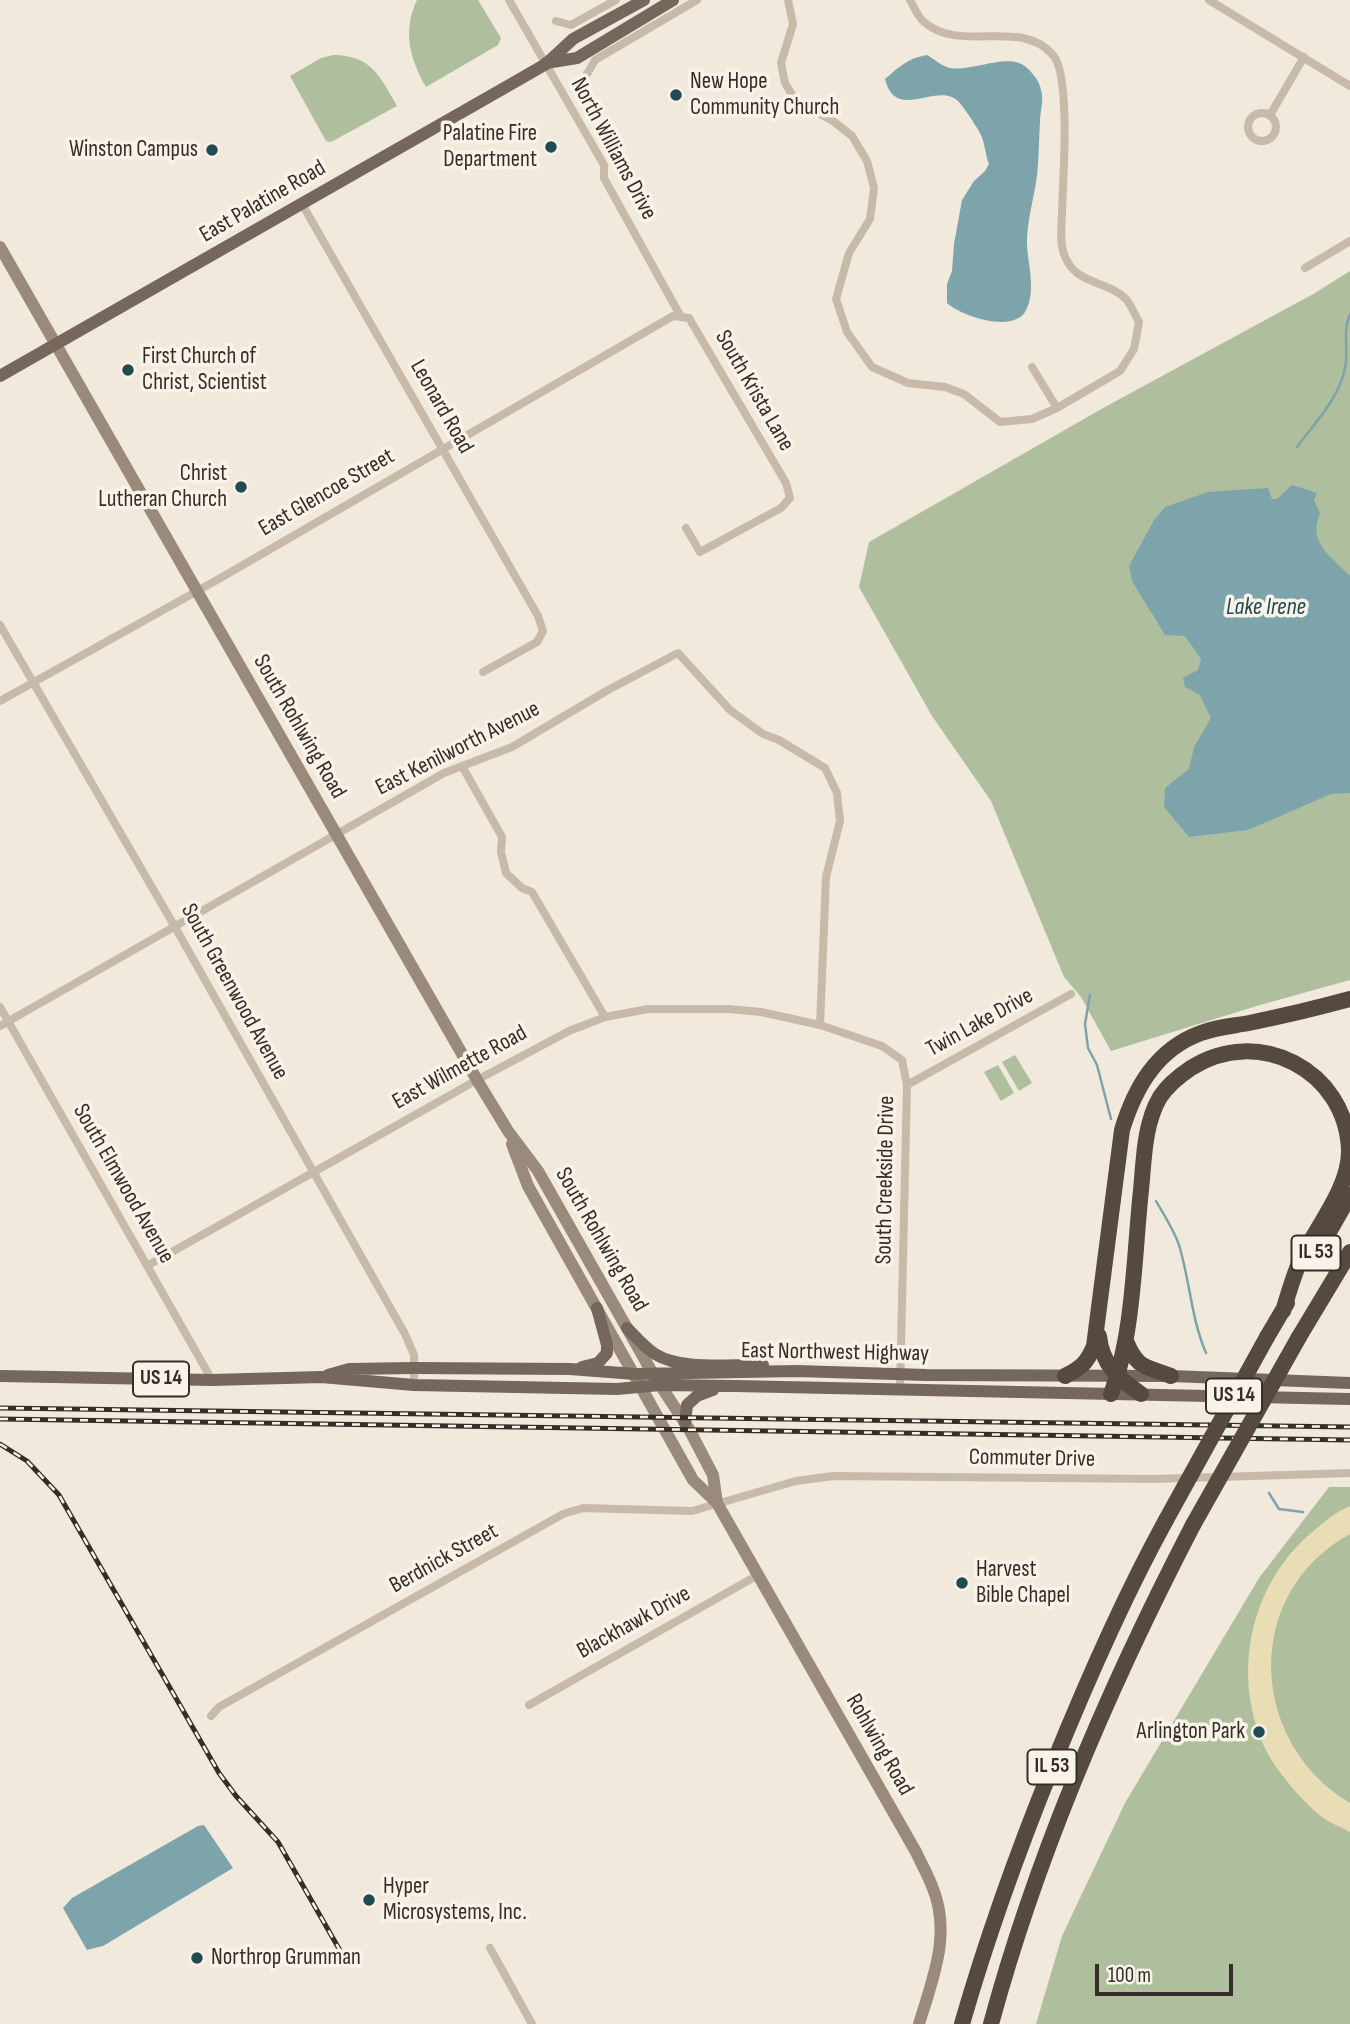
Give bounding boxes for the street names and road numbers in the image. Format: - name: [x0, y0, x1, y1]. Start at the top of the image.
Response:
- street label: North Williams Drive: [564, 73, 662, 225]
- street label: East Palatine Road: [195, 155, 331, 249]
- street label: South Krista Lane: [708, 326, 800, 456]
- street label: Leonard Road: [403, 355, 479, 459]
- street label: East Glencoe Street: [254, 443, 400, 543]
- street label: South Rohlwing Road: [247, 650, 351, 804]
- street label: East Kenilworth Avenue: [371, 696, 545, 802]
- street label: South Greenwood Avenue: [174, 899, 294, 1085]
- street label: Twin Lake Drive: [922, 982, 1038, 1064]
- street label: East Wilmette Road: [388, 1020, 532, 1116]
- street label: South Creekside Drive: [871, 1095, 901, 1265]
- street label: South Elmwood Avenue: [66, 1099, 180, 1269]
- street label: South Rohlwing Road: [549, 1163, 653, 1317]
- road number: IL 53: [1292, 1236, 1340, 1270]
- street label: East Northwest Highway: [741, 1338, 929, 1368]
- road number: US 14: [133, 1362, 189, 1396]
- road number: US 14: [1206, 1378, 1262, 1414]
- street label: Commuter Drive: [969, 1444, 1095, 1474]
- street label: Berdnick Street: [385, 1518, 503, 1600]
- street label: Blackhawk Drive: [572, 1581, 696, 1665]
- street label: Rohlwing Road: [839, 1690, 919, 1800]
- road number: IL 53: [1028, 1750, 1076, 1784]

